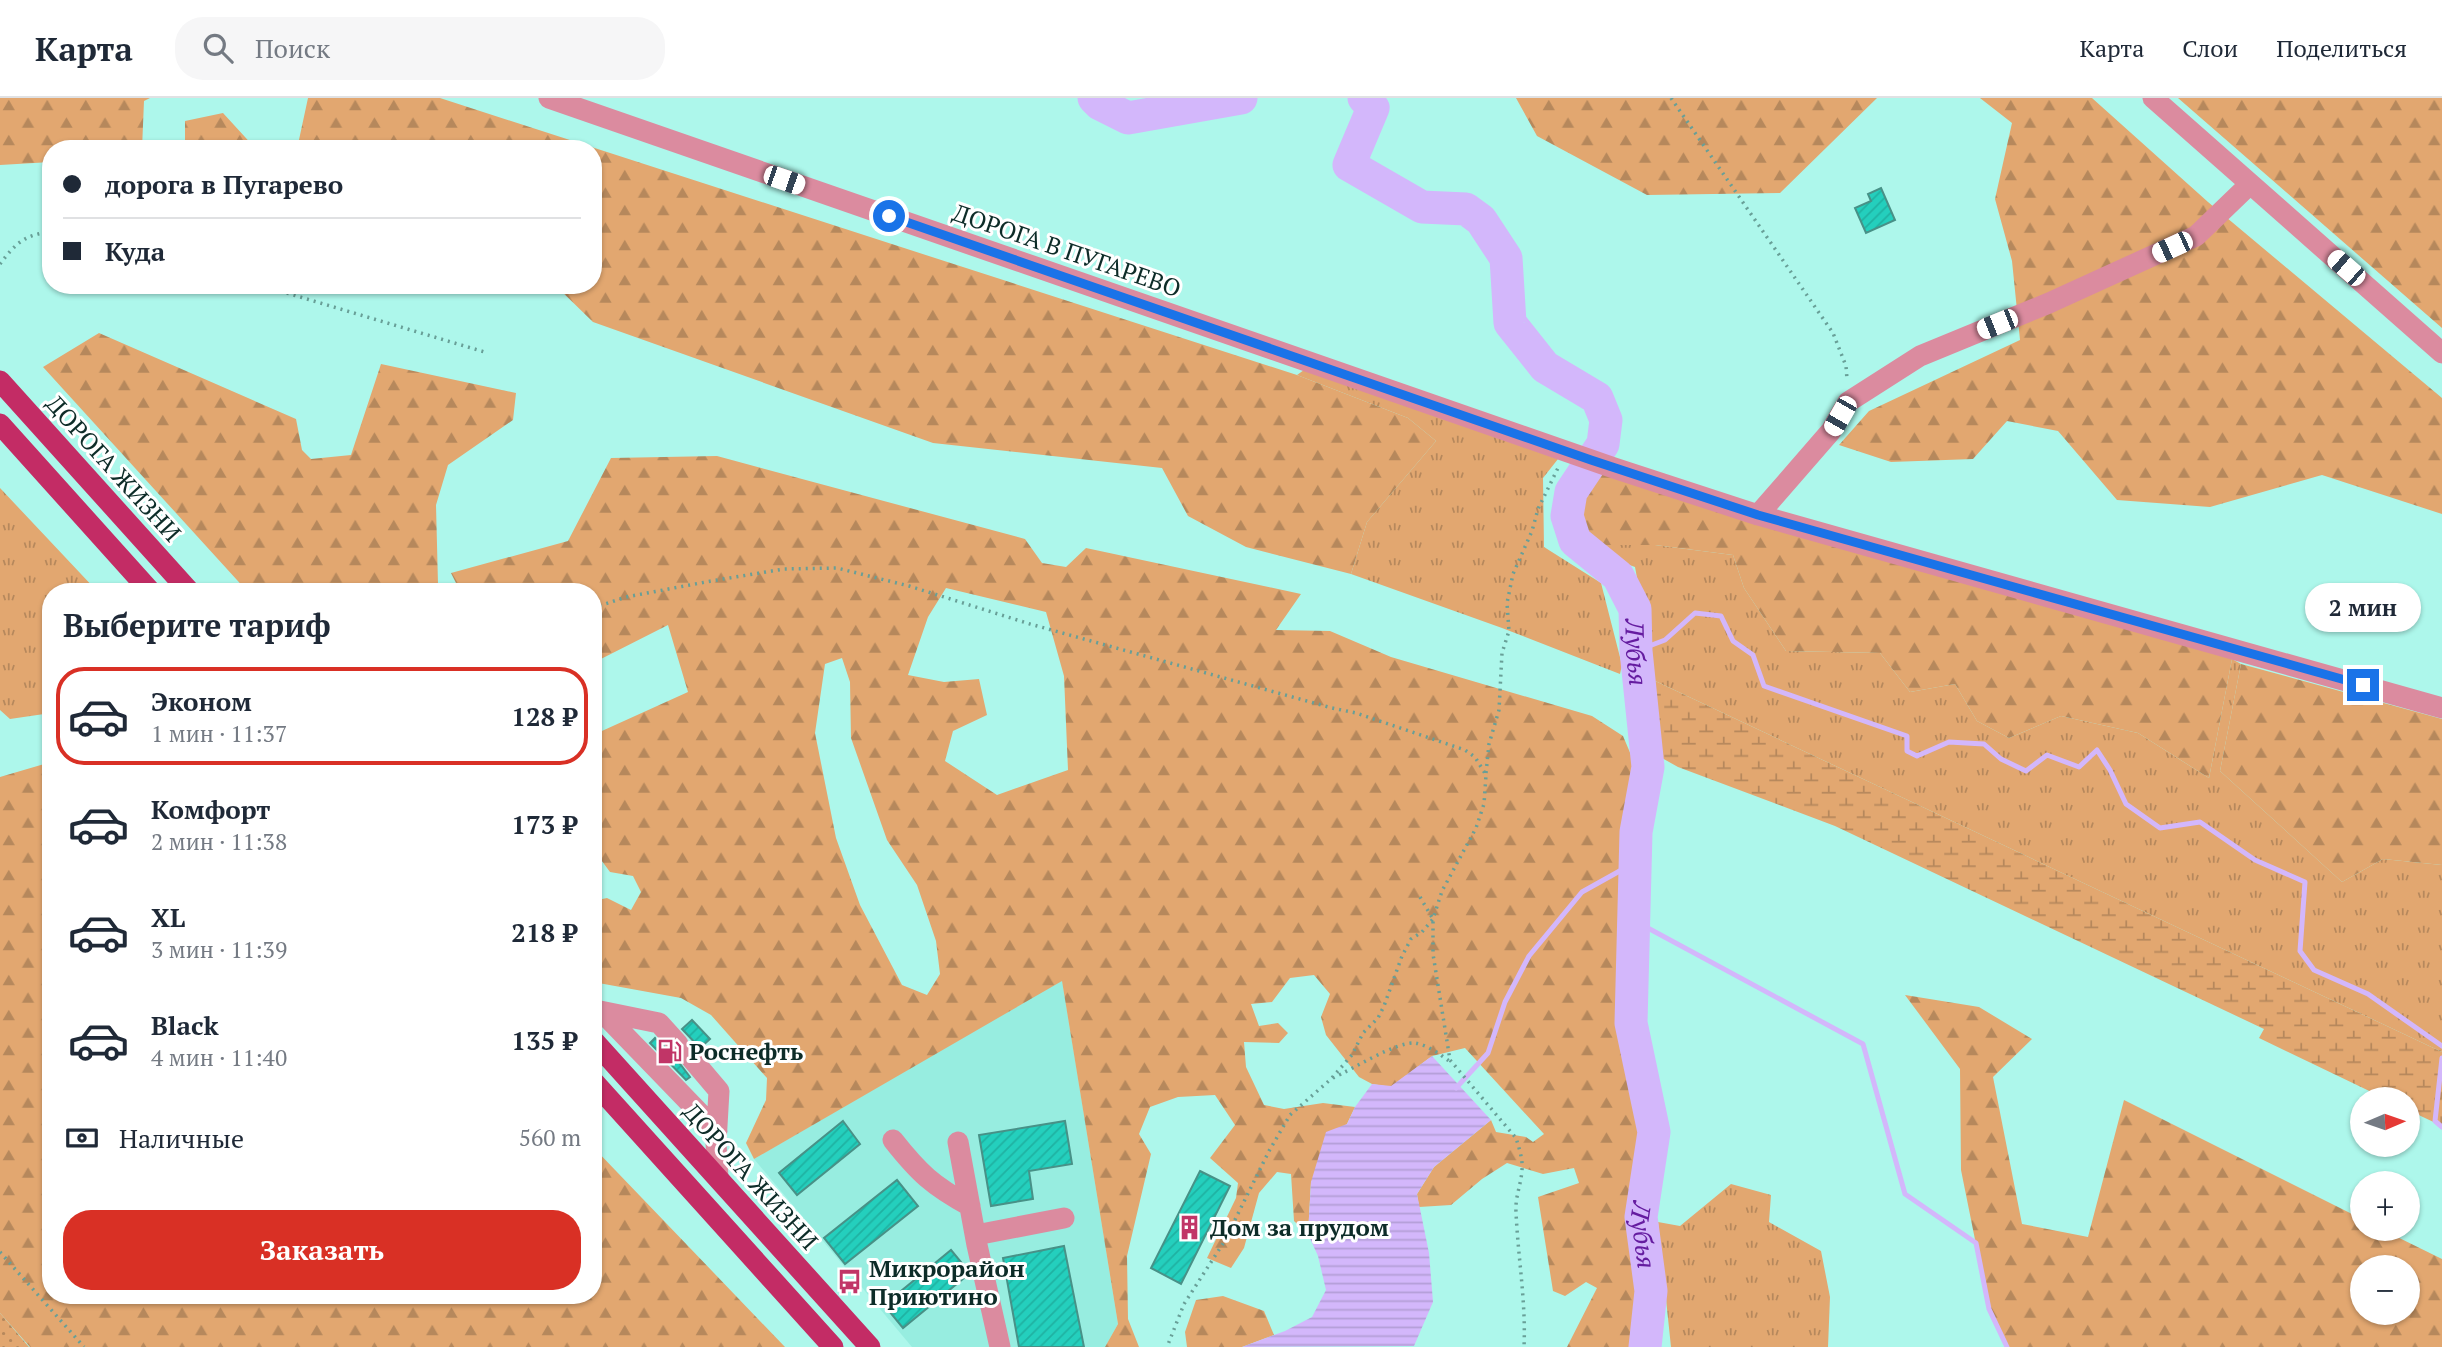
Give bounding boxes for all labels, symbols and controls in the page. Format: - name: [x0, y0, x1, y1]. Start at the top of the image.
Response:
- search box: [175, 17, 665, 80]
- text: Карта: [35, 27, 133, 70]
- icon: search: [199, 29, 237, 67]
- text: Поиск: [255, 31, 330, 65]
- text: Карта: [2079, 32, 2144, 64]
- text: Слои: [2182, 32, 2238, 64]
- text: Поделиться: [2276, 32, 2407, 64]
- car: [761, 163, 808, 197]
- text: дорога в Пугарево: [105, 167, 343, 201]
- street label: ДОРОГА В ПУГАРЕВО: [949, 196, 1185, 304]
- route start: [873, 200, 905, 232]
- car: [2149, 229, 2196, 265]
- text: Куда: [105, 234, 165, 268]
- car: [2324, 246, 2369, 290]
- car: [1974, 306, 2021, 342]
- street label: ДОРОГА ЖИЗНИ: [40, 388, 189, 548]
- car: [1821, 393, 1860, 439]
- callout: 2 мин: [2305, 584, 2421, 632]
- text: 2 мин: [2329, 592, 2397, 623]
- text: Выберите тариф: [63, 604, 331, 646]
- water label: Лубья: [1618, 617, 1657, 688]
- route end: [2347, 669, 2379, 701]
- text: Эконом: [151, 684, 252, 718]
- icon: car: [67, 685, 130, 748]
- text: 128 ₽: [511, 699, 577, 733]
- text: 1 мин · 11:37: [151, 718, 287, 749]
- text: Комфорт: [151, 792, 270, 826]
- icon: car: [67, 793, 130, 856]
- text: 173 ₽: [511, 807, 577, 841]
- text: 2 мин · 11:38: [151, 826, 287, 857]
- text: XL: [151, 900, 185, 934]
- icon: car: [67, 901, 130, 964]
- text: 218 ₽: [511, 915, 577, 949]
- text: 3 мин · 11:39: [151, 934, 287, 965]
- text: Black: [151, 1008, 219, 1042]
- icon: car: [67, 1009, 130, 1072]
- text: 135 ₽: [511, 1023, 577, 1057]
- place label: Роснефть: [689, 1035, 803, 1067]
- fuel station icon: Роснефть: [655, 1037, 683, 1065]
- text: 4 мин · 11:40: [151, 1042, 287, 1073]
- north arrow: [2350, 1087, 2420, 1157]
- map controls: [2350, 1087, 2420, 1325]
- street label: ДОРОГА ЖИЗНИ: [677, 1096, 826, 1256]
- icon: cash: [63, 1119, 101, 1157]
- text: Наличные: [119, 1121, 244, 1155]
- text: 560 m: [519, 1122, 581, 1153]
- button: +: [2350, 1171, 2420, 1241]
- water label: Лубья: [1624, 1198, 1665, 1271]
- button: Заказать: [63, 1210, 581, 1290]
- place label: Дом за прудом: [1210, 1211, 1389, 1243]
- building icon: Дом за прудом: [1176, 1213, 1204, 1241]
- place label: Микрорайон Приютино: [869, 1252, 1025, 1312]
- button: −: [2350, 1255, 2420, 1325]
- bus stop icon: Микрорайон Приютино: [835, 1268, 863, 1296]

